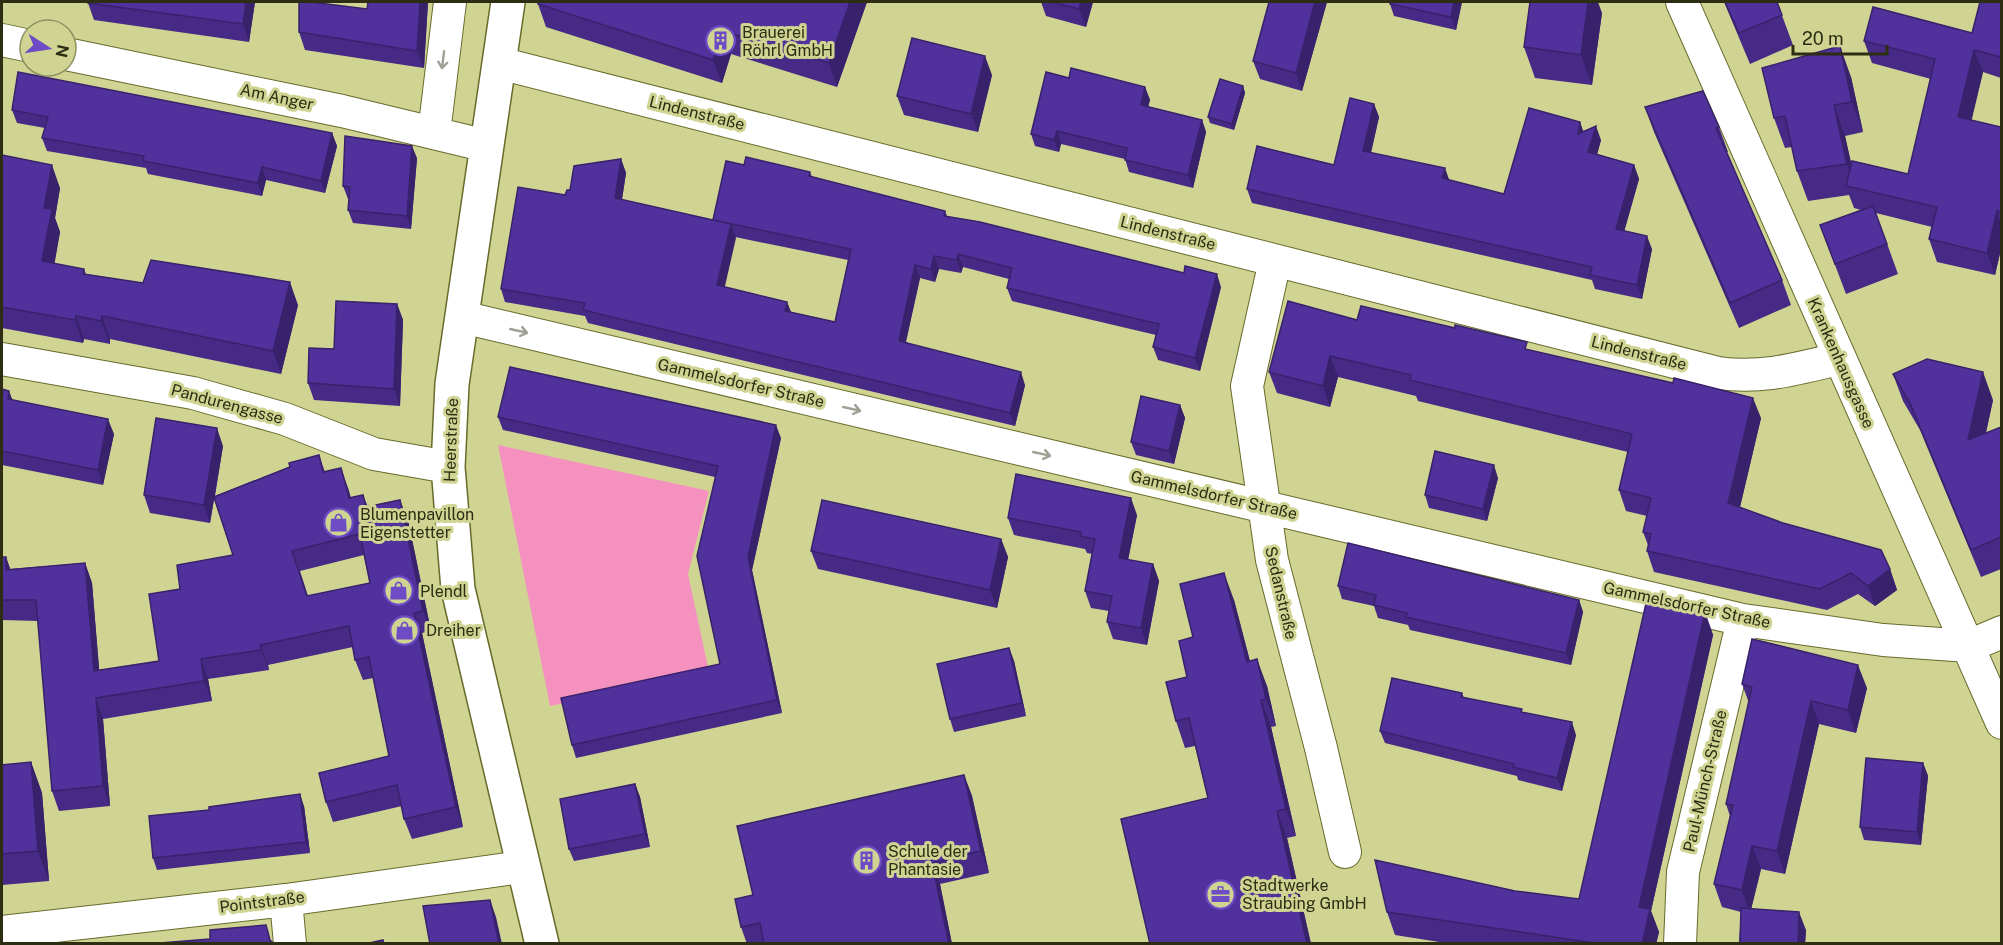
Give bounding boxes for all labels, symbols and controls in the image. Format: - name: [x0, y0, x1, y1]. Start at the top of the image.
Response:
- north arrow: [18, 18, 78, 78]
- scale bar: [1793, 18, 1888, 56]
- place label: Brauerei Röhrl GmbH: [742, 23, 833, 60]
- building icon: Brauerei Röhrl GmbH: [705, 25, 737, 57]
- text: 20 m: [1802, 28, 1844, 49]
- text: N: [52, 43, 73, 59]
- one-way arrow: [437, 49, 448, 69]
- street label: Am Anger: [238, 80, 316, 114]
- street label: Lindenstraße: [647, 92, 747, 134]
- street label: Lindenstraße: [1118, 212, 1218, 254]
- street label: Krankenhausgasse: [1804, 295, 1878, 431]
- one-way arrow: [509, 325, 528, 337]
- street label: Lindenstraße: [1589, 332, 1689, 374]
- street label: Gammelsdorfer Straße: [656, 355, 826, 411]
- street label: Pandurengasse: [169, 380, 285, 428]
- street label: Heerstraße: [440, 398, 462, 482]
- one-way arrow: [842, 404, 861, 416]
- one-way arrow: [1032, 449, 1051, 461]
- street label: Gammelsdorfer Straße: [1129, 467, 1299, 523]
- place label: Blumenpavillon Eigenstetter: [360, 505, 474, 542]
- shop icon: Blumenpavillon Eigenstetter: [323, 507, 355, 539]
- street label: Sedanstraße: [1261, 545, 1301, 641]
- shop icon: Plendl: [383, 575, 415, 607]
- street label: Gammelsdorfer Straße: [1602, 578, 1772, 632]
- place label: Plendl: [420, 582, 468, 601]
- shop icon: Dreiher: [389, 614, 421, 646]
- place label: Dreiher: [426, 621, 481, 640]
- street label: Paul-Münch-Straße: [1679, 708, 1731, 854]
- place label: Schule der Phantasie: [888, 842, 968, 879]
- building icon: Schule der Phantasie: [851, 844, 883, 876]
- place label: Stadtwerke Straubing GmbH: [1242, 876, 1367, 913]
- office icon: Stadtwerke Straubing GmbH: [1205, 878, 1237, 910]
- street label: Pointstraße: [218, 887, 306, 917]

